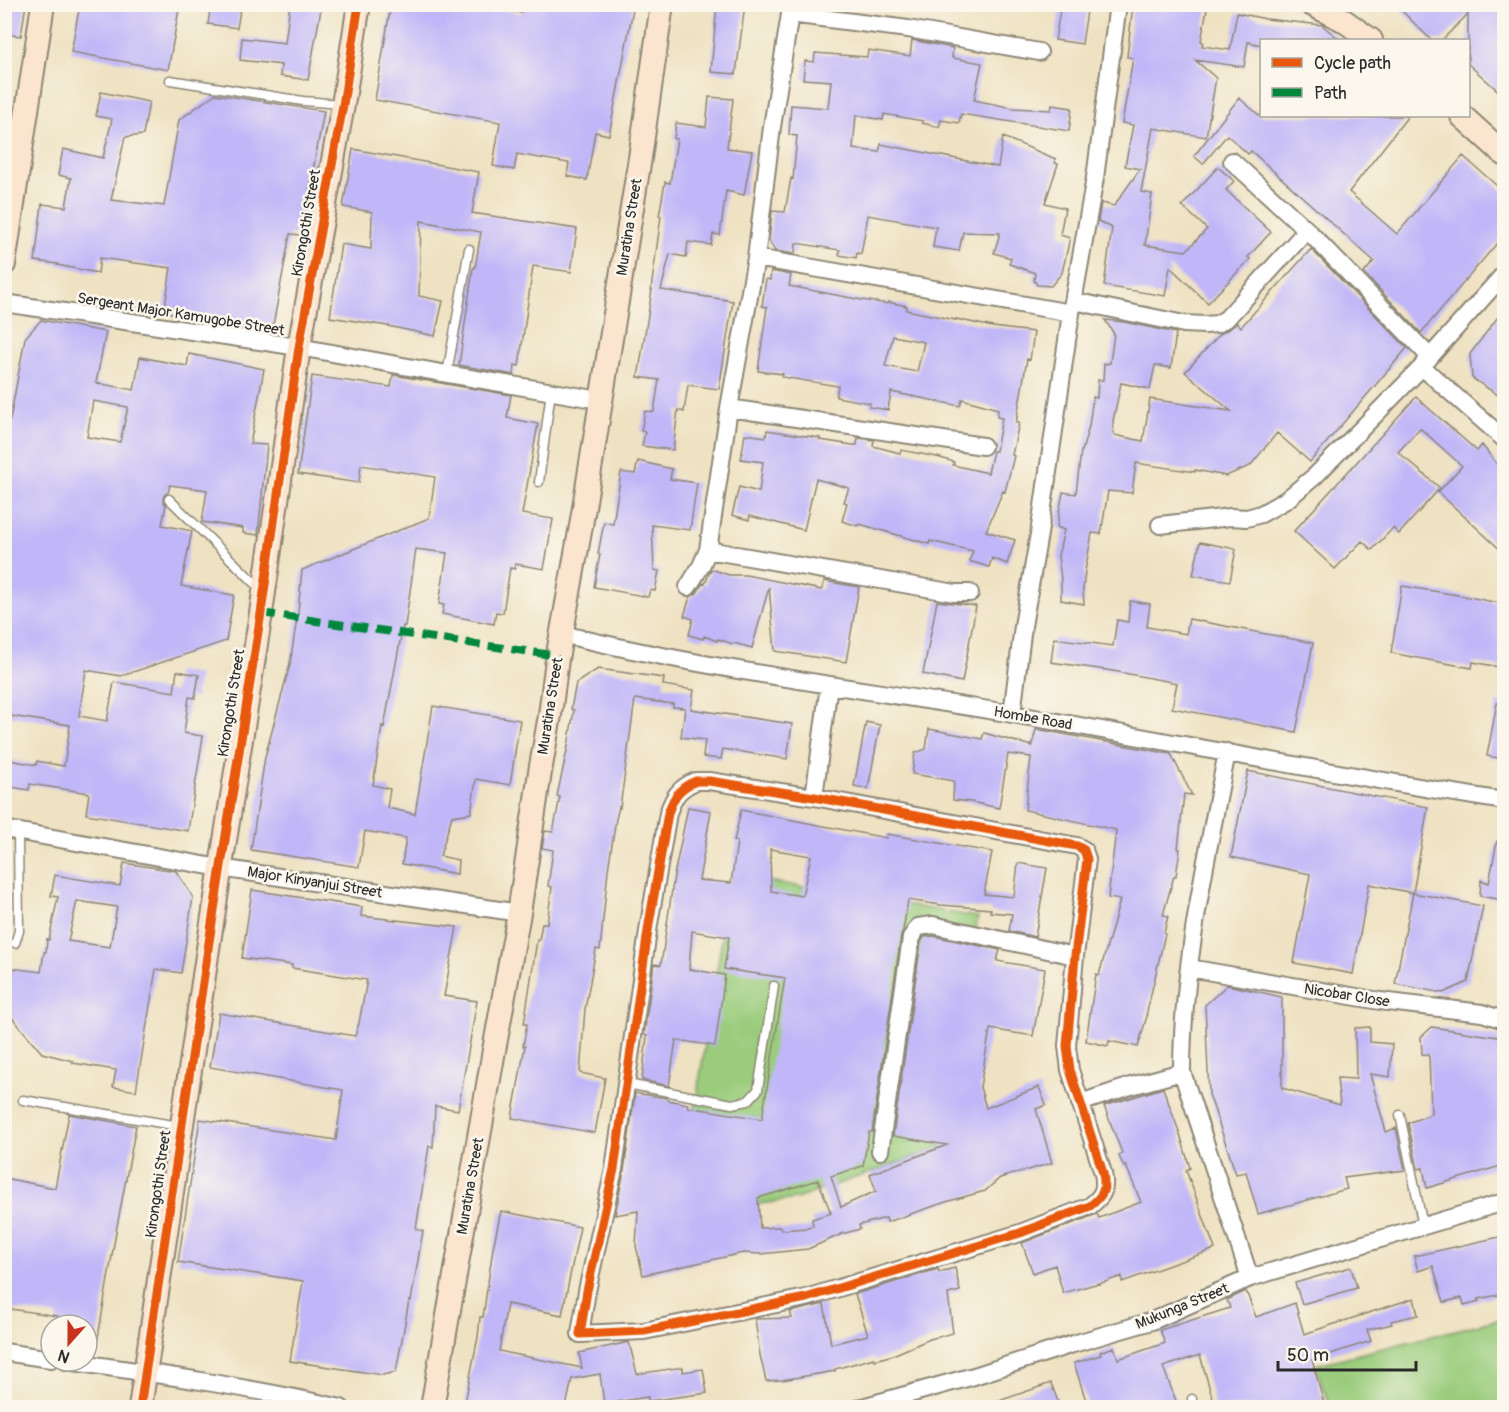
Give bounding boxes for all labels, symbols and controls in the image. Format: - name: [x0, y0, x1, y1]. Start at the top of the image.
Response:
- legend: [1260, 39, 1470, 117]
- text: Cycle path: [1314, 52, 1391, 75]
- text: Path: [1314, 82, 1347, 105]
- street label: Kirongothi Street: [288, 167, 325, 278]
- street label: Muratina Street: [612, 176, 647, 277]
- street label: Sergeant Major Kamugobe Street: [76, 289, 287, 340]
- street label: Kirongothi Street: [214, 647, 250, 758]
- street label: Muratina Street: [533, 655, 568, 756]
- street label: Hombe Road: [992, 702, 1074, 735]
- street label: Major Kinyanjui Street: [246, 862, 385, 903]
- street label: Nicobar Close: [1303, 979, 1392, 1012]
- street label: Kirongothi Street: [142, 1128, 176, 1239]
- street label: Muratina Street: [453, 1135, 489, 1236]
- street label: Mukunga Street: [1133, 1279, 1233, 1334]
- north arrow: [39, 1313, 99, 1373]
- scale bar: [1278, 1334, 1416, 1372]
- text: 50 m: [1287, 1344, 1329, 1367]
- text: N: [55, 1345, 73, 1367]

